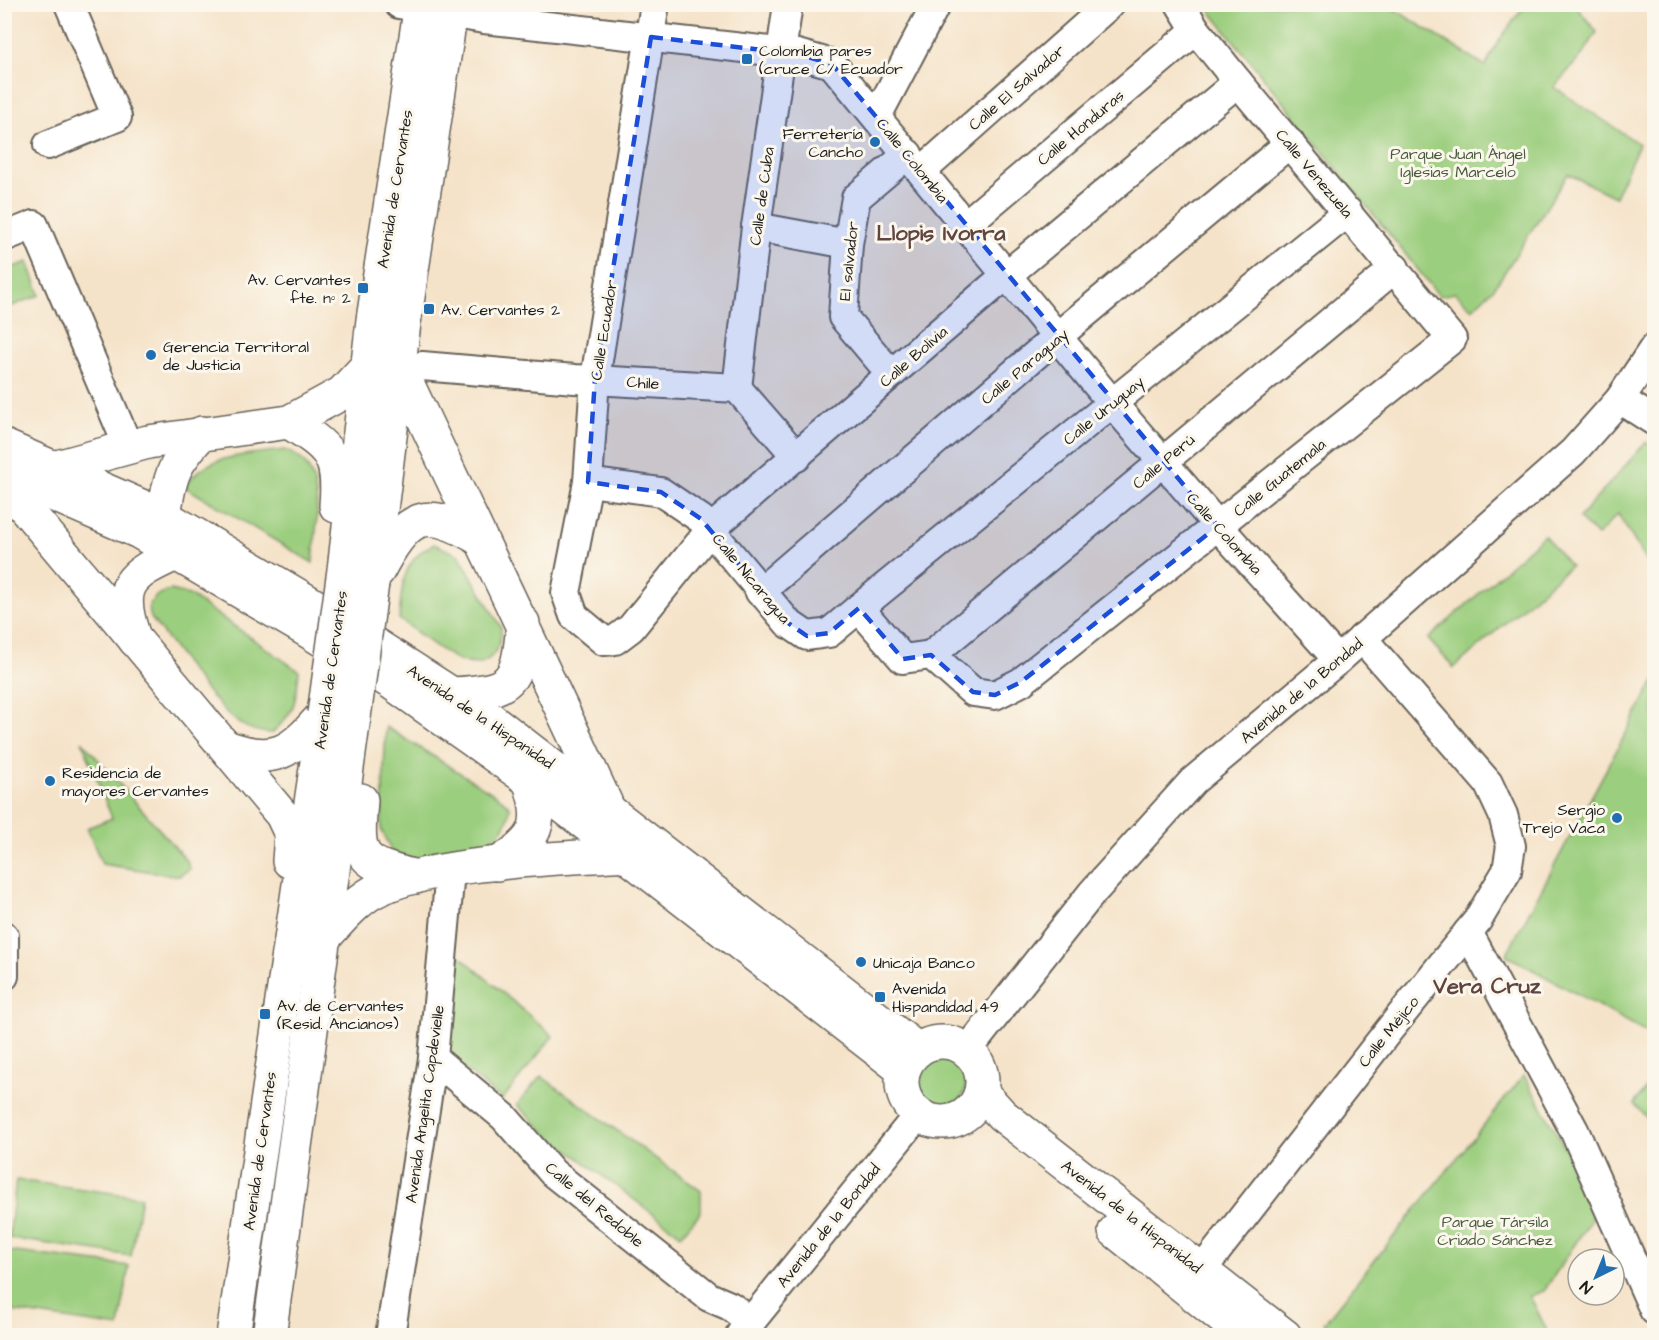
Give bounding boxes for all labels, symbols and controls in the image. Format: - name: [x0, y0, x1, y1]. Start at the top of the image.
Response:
- place label: Colombia pares (cruce C/ Ecuador: [759, 40, 903, 80]
- street label: Calle El Salvador: [964, 40, 1070, 136]
- marker: Colombia pares (cruce C/ Ecuador: [740, 52, 754, 66]
- street label: Calle Honduras: [1032, 85, 1129, 171]
- street label: Avenida de Cervantes: [372, 108, 418, 270]
- street label: Calle Colombia: [871, 114, 953, 208]
- place label: Ferretería Cancho: [782, 123, 863, 163]
- street label: Calle Venezuela: [1270, 124, 1358, 223]
- marker: Ferretería Cancho: [868, 135, 882, 149]
- park label: Parque Juan Ángel Iglesias Marcelo: [1390, 143, 1526, 184]
- street label: Calle de Cuba: [744, 145, 780, 247]
- district label: Llopis Ivorra: [876, 218, 1006, 249]
- street label: El salvador: [834, 220, 864, 302]
- place label: Av. Cervantes fte. nº 2: [247, 269, 351, 309]
- street label: Calle Ecuador: [585, 278, 623, 382]
- marker: Av. Cervantes fte. nº 2: [356, 281, 370, 295]
- place label: Av. Cervantes 2: [441, 299, 560, 321]
- marker: Av. Cervantes 2: [422, 302, 436, 316]
- street label: Calle Bolivia: [875, 321, 952, 393]
- street label: Calle Paraguay: [976, 323, 1074, 411]
- place label: Gerencia Territoral de Justicia: [163, 336, 309, 376]
- marker: Gerencia Territoral de Justicia: [144, 348, 158, 362]
- street label: Chile: [626, 371, 660, 395]
- street label: Calle Uruguay: [1058, 371, 1150, 451]
- street label: Calle Perú: [1128, 429, 1200, 494]
- street label: Calle Guatemala: [1229, 434, 1331, 522]
- street label: Calle Colombia: [1181, 488, 1267, 579]
- street label: Calle Nicaragua: [706, 529, 796, 629]
- street label: Avenida de Cervantes: [309, 589, 353, 751]
- street label: Avenida de la Bondad: [1236, 633, 1368, 749]
- street label: Avenida de la Hispanidad: [403, 659, 558, 774]
- place label: Residencia de mayores Cervantes: [62, 762, 209, 803]
- marker: Residencia de mayores Cervantes: [43, 774, 57, 788]
- place label: Sergio Trejo Vaca: [1523, 799, 1605, 839]
- marker: Sergio Trejo Vaca: [1610, 811, 1624, 825]
- place label: Unicaja Banco: [873, 952, 975, 974]
- marker: Unicaja Banco: [854, 955, 868, 969]
- district label: Vera Cruz: [1432, 971, 1542, 1002]
- place label: Avenida Hispandidad 49: [892, 978, 999, 1018]
- marker: Avenida Hispandidad 49: [873, 990, 887, 1004]
- street label: Calle Méjico: [1353, 991, 1424, 1072]
- place label: Av. de Cervantes (Resid. Ancianos): [277, 995, 404, 1035]
- street label: Avenida Angelita Capdevielle: [400, 1003, 451, 1205]
- marker: Av. de Cervantes (Resid. Ancianos): [258, 1007, 272, 1021]
- street label: Avenida de Cervantes: [238, 1070, 282, 1232]
- street label: Avenida de la Hispanidad: [1057, 1155, 1206, 1279]
- street label: Calle del Redoble: [540, 1157, 649, 1253]
- street label: Avenida de la Bondad: [772, 1159, 886, 1292]
- park label: Parque Társila Criado Sánchez: [1437, 1211, 1553, 1251]
- north arrow: [1566, 1247, 1626, 1307]
- text: N: [1575, 1276, 1598, 1299]

